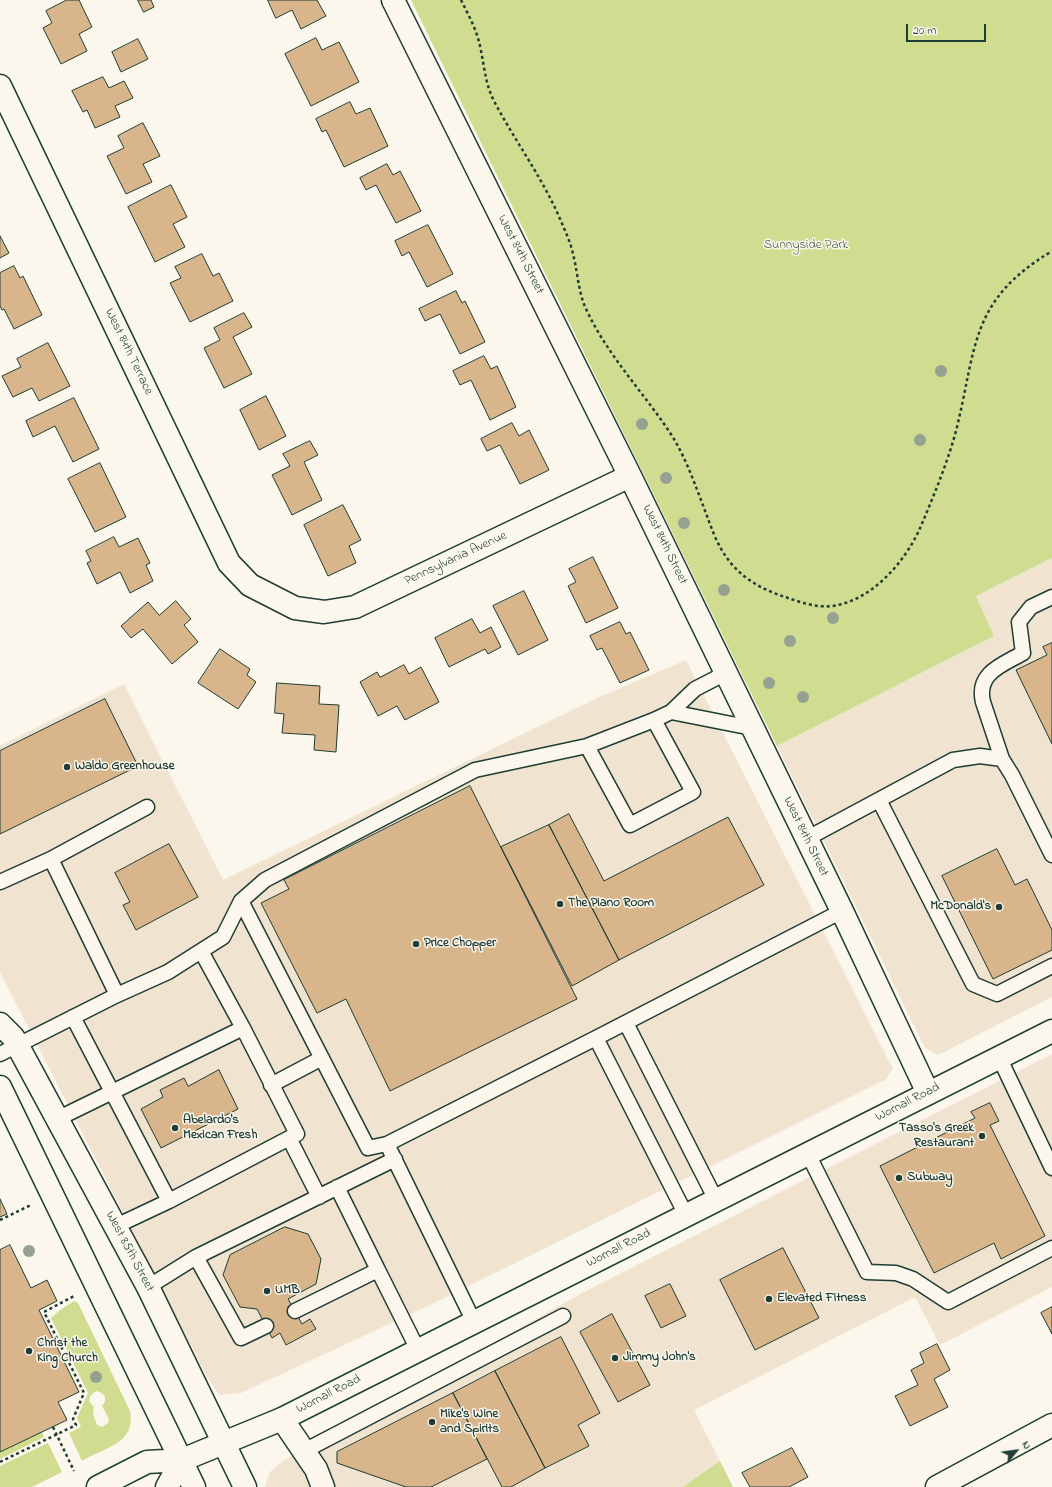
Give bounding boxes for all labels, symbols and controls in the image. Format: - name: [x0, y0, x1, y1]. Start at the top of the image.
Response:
- scale bar: [908, 16, 988, 42]
- text: 20 m: [913, 22, 936, 40]
- street label: West 84th Street: [493, 213, 547, 297]
- park label: Sunnyside Park: [764, 238, 848, 254]
- street label: West 84th Terrace: [100, 306, 156, 398]
- street label: West 84th Street: [638, 503, 690, 587]
- street label: Pennsylvania Avenue: [402, 528, 510, 590]
- place label: Waldo Greenhouse: [75, 759, 175, 775]
- marker: Waldo Greenhouse: [62, 762, 72, 772]
- street label: West 84th Street: [779, 795, 831, 879]
- place label: The Piano Room: [568, 896, 654, 912]
- marker: The Piano Room: [555, 899, 565, 909]
- place label: McDonald's: [930, 899, 991, 915]
- marker: McDonald's: [994, 902, 1004, 912]
- place label: Price Chopper: [424, 936, 496, 952]
- marker: Price Chopper: [411, 939, 421, 949]
- street label: Wornall Road: [873, 1080, 943, 1126]
- place label: Abelardo's Mexican Fresh: [183, 1113, 257, 1144]
- place label: Tasso's Greek Restaurant: [899, 1121, 974, 1152]
- marker: Abelardo's Mexican Fresh: [170, 1123, 180, 1133]
- marker: Tasso's Greek Restaurant: [977, 1131, 987, 1141]
- place label: Subway: [907, 1170, 952, 1186]
- marker: Subway: [894, 1173, 904, 1183]
- street label: West 85th Street: [101, 1209, 157, 1295]
- street label: Wornall Road: [584, 1226, 654, 1272]
- place label: UMB: [275, 1283, 300, 1299]
- marker: UMB: [262, 1286, 272, 1296]
- place label: Elevated Fitness: [777, 1291, 866, 1307]
- marker: Elevated Fitness: [764, 1294, 774, 1304]
- place label: Christ the King Church: [37, 1336, 98, 1367]
- marker: Christ the King Church: [24, 1346, 34, 1356]
- place label: Jimmy John's: [623, 1350, 696, 1366]
- marker: Jimmy John's: [610, 1353, 620, 1363]
- street label: Wornall Road: [294, 1372, 364, 1418]
- place label: Mike's Wine and Spirits: [440, 1407, 499, 1438]
- marker: Mike's Wine and Spirits: [427, 1417, 437, 1427]
- north arrow: [996, 1431, 1036, 1471]
- text: N: [1018, 1438, 1035, 1452]

